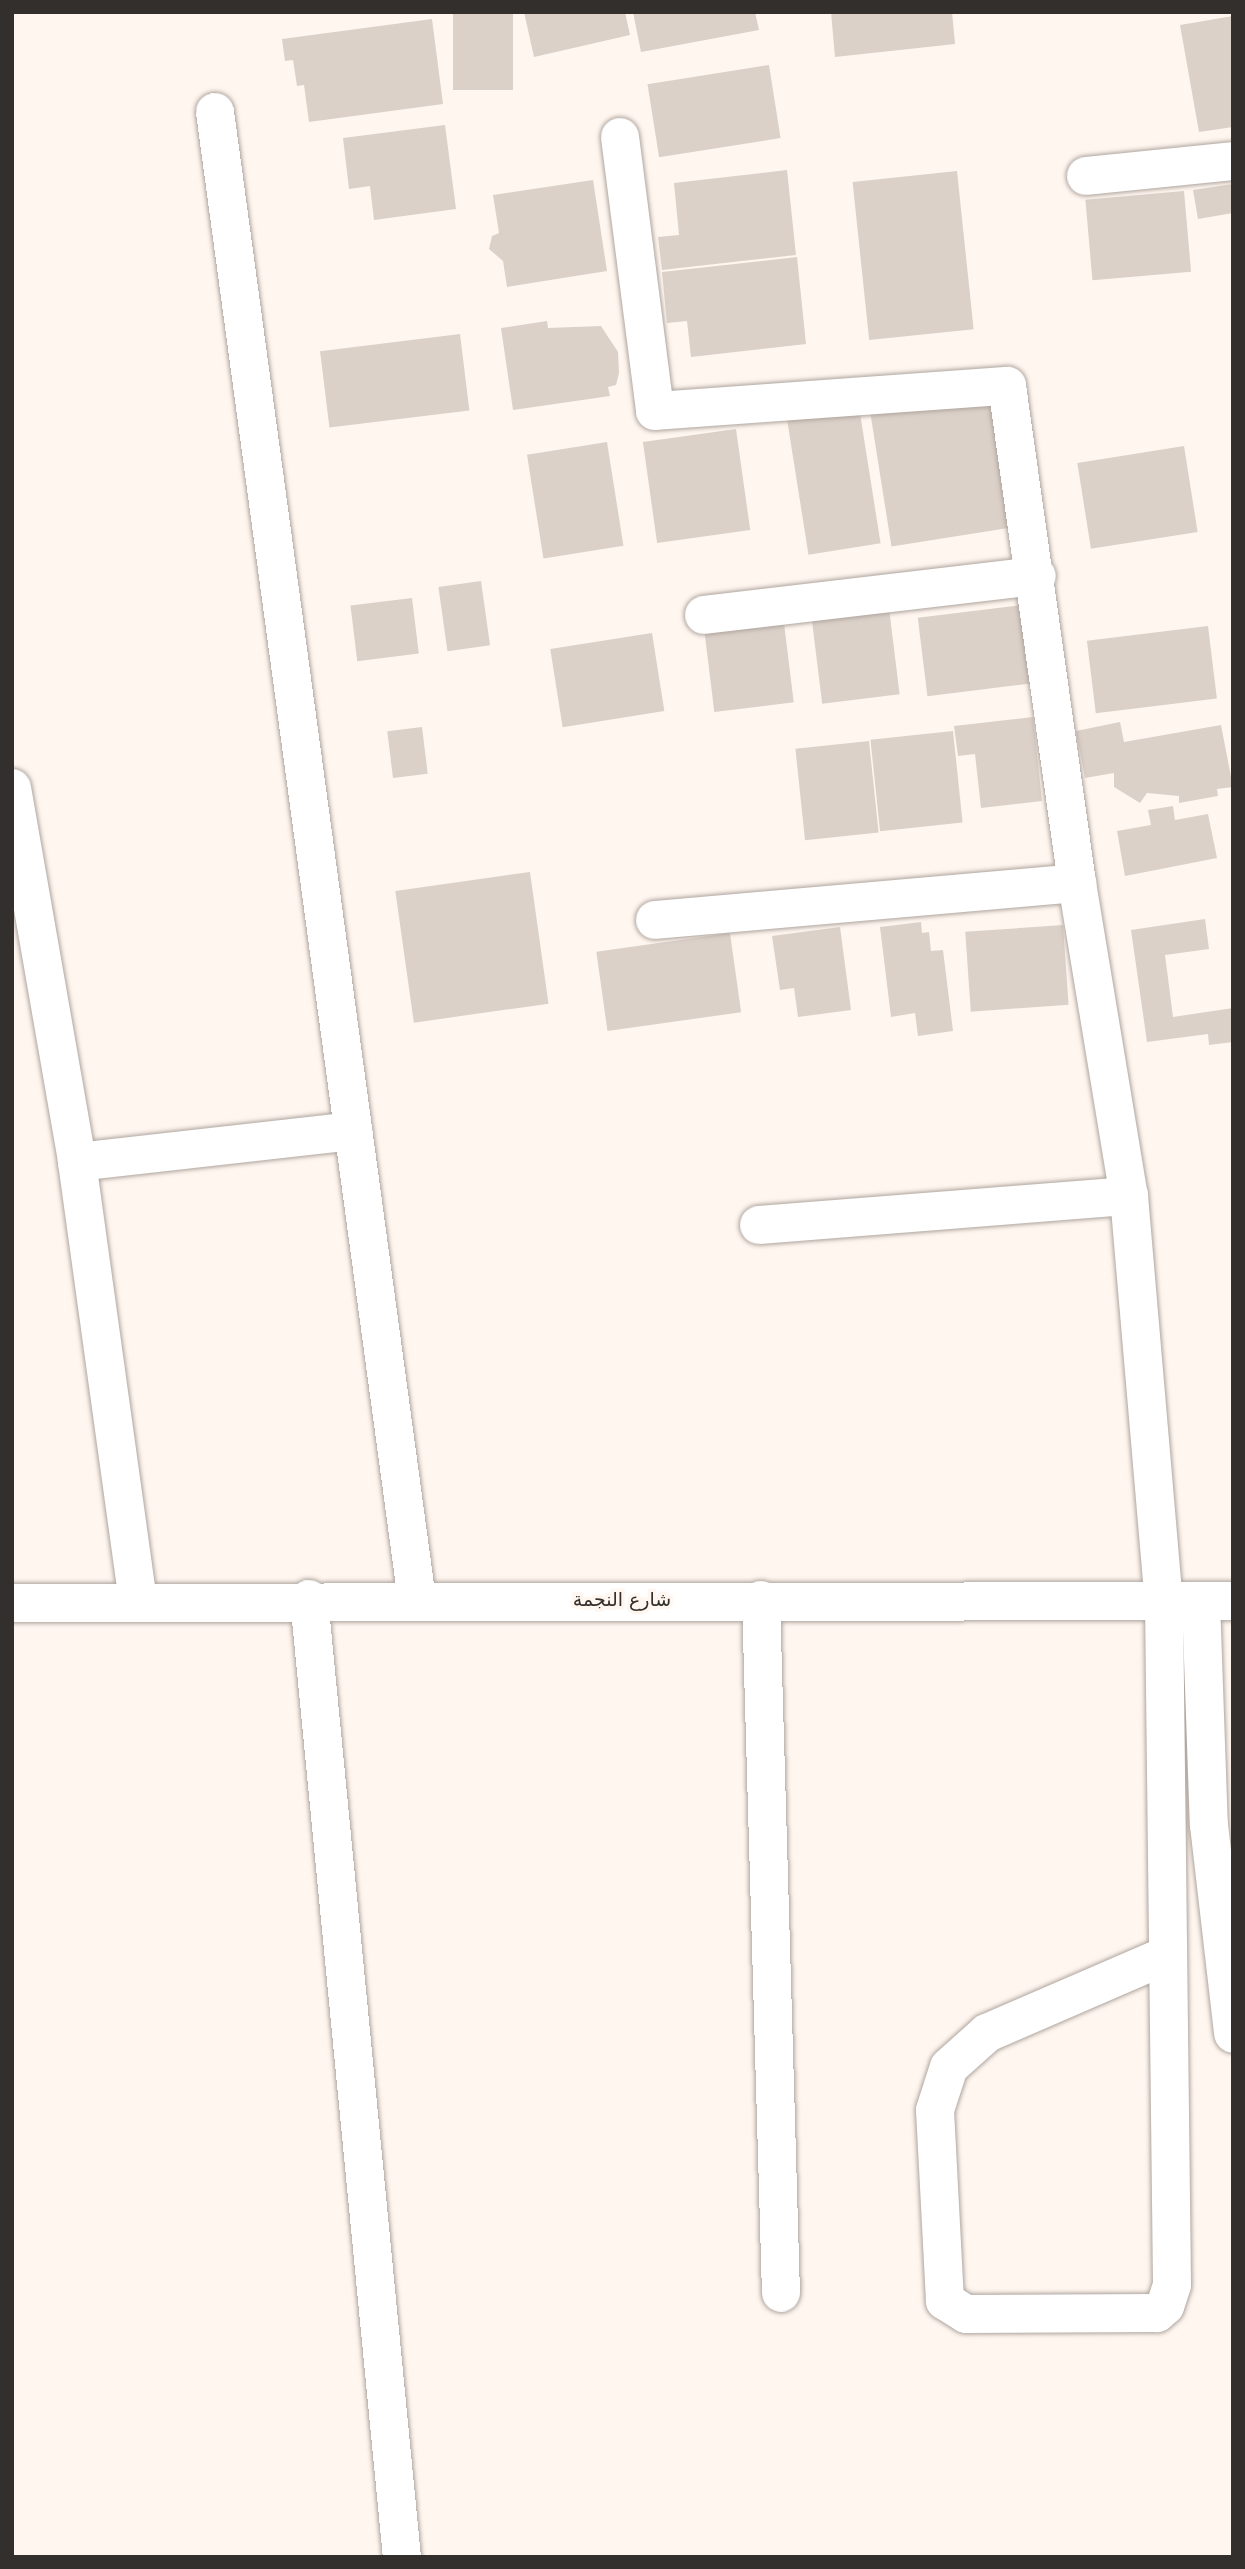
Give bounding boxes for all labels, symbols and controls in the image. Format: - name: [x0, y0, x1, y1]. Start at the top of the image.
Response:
- street label: شارع النجمة: [573, 1589, 671, 1611]

